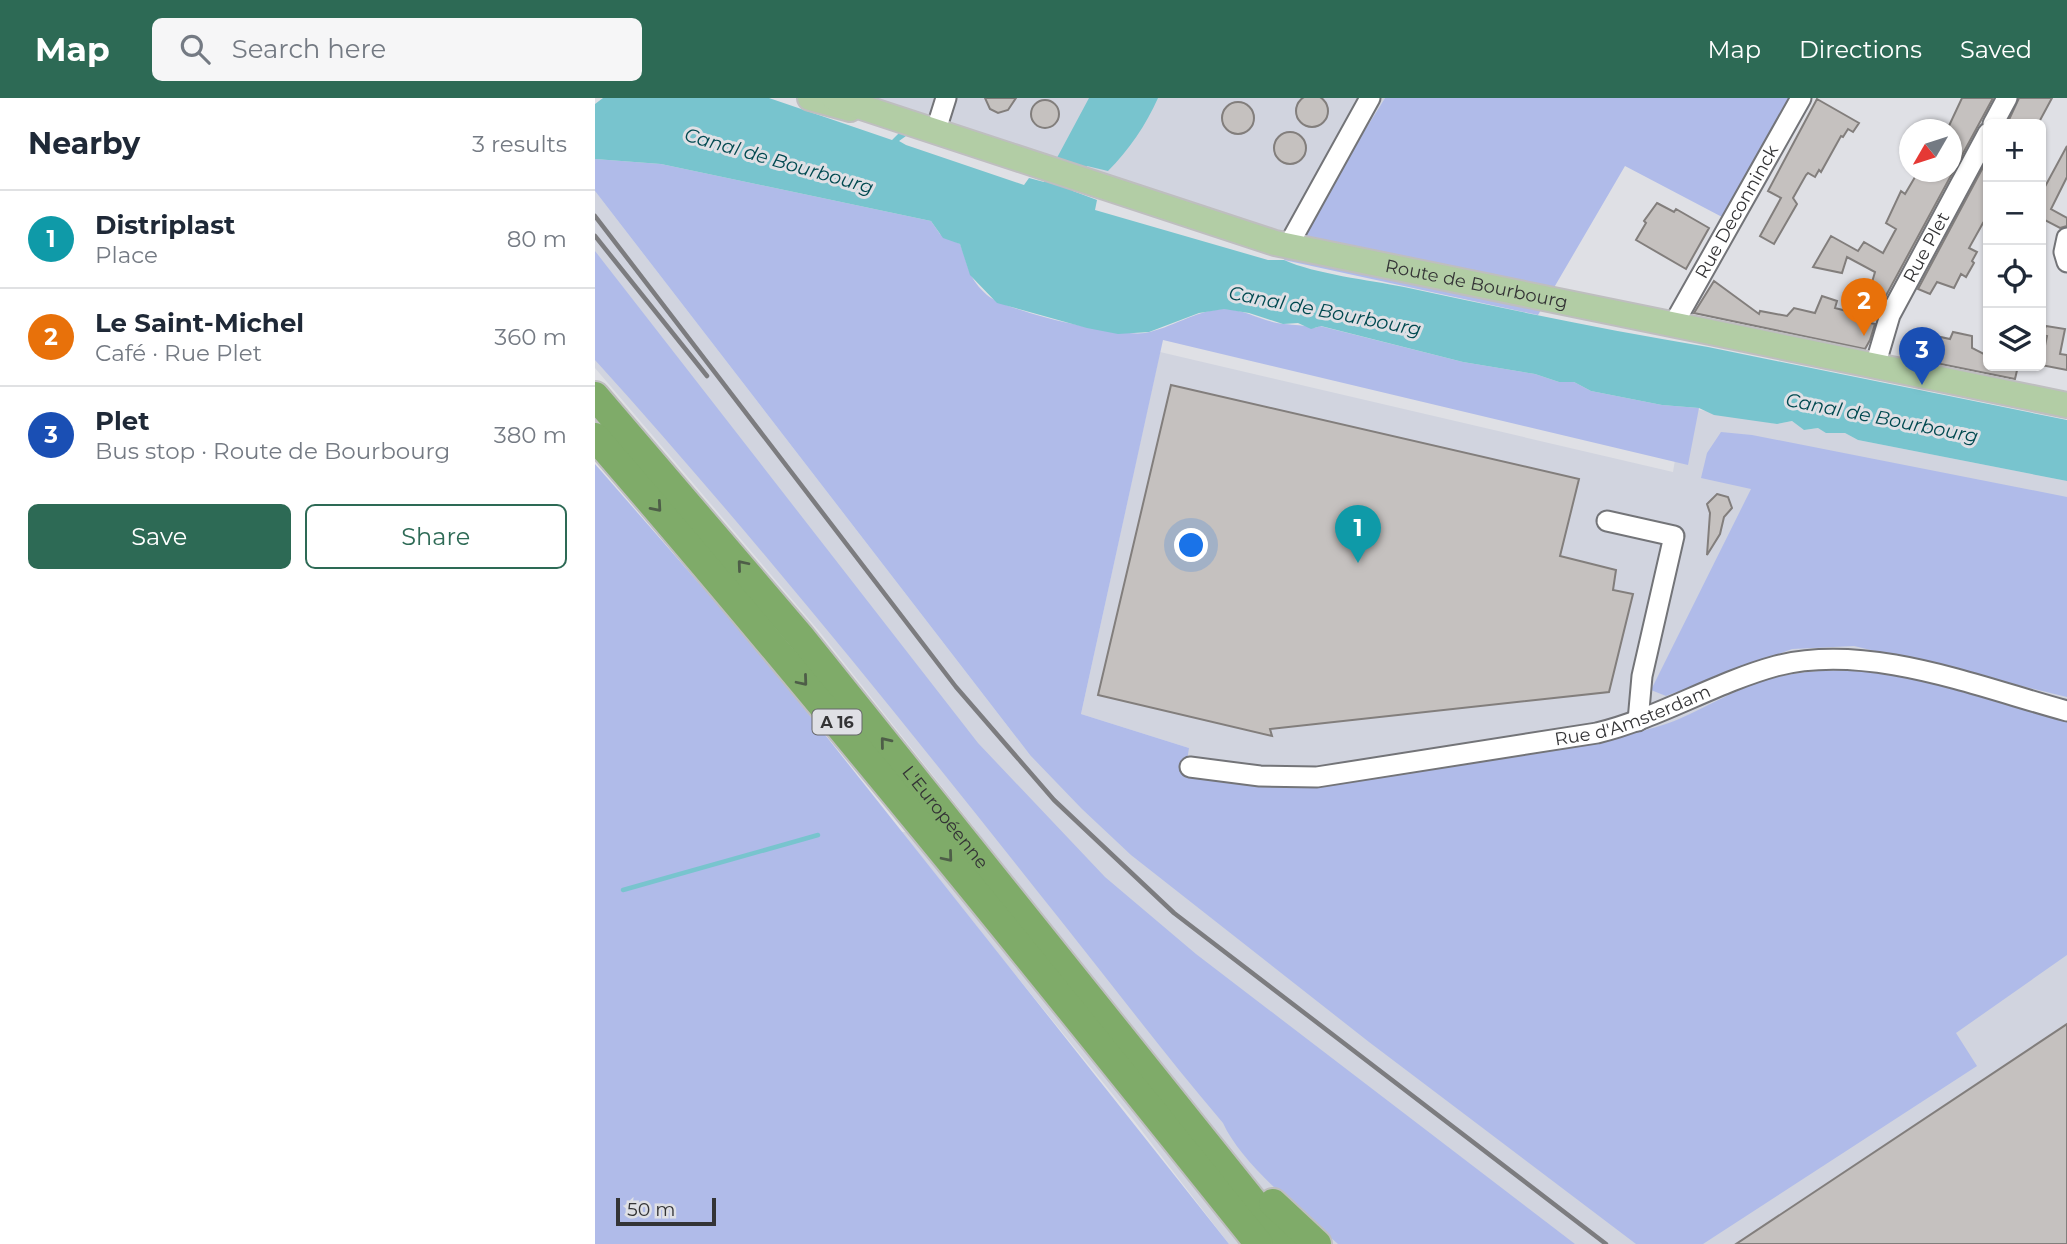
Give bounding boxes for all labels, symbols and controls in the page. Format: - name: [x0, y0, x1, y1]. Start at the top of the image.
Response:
- search box: [152, 18, 642, 81]
- text: Map: [35, 29, 110, 69]
- icon: search: [176, 30, 214, 68]
- text: Search here: [232, 33, 386, 65]
- text: Map: [1708, 35, 1761, 64]
- text: Directions: [1799, 35, 1922, 64]
- text: Saved: [1960, 35, 2032, 64]
- north arrow: [1899, 119, 1962, 182]
- map controls: [1983, 119, 2046, 371]
- button: +: [1983, 119, 2046, 182]
- water label: Canal de Bourbourg: [682, 123, 876, 199]
- text: Nearby: [28, 125, 140, 162]
- text: 3 results: [472, 130, 567, 158]
- street label: Rue Deconninck: [1690, 141, 1783, 282]
- button: −: [1983, 182, 2046, 245]
- street label: Rue Plet: [1899, 208, 1954, 286]
- text: Distriplast: [95, 209, 235, 241]
- text: 1: [46, 225, 56, 253]
- text: 80 m: [507, 225, 567, 253]
- text: Place: [95, 241, 158, 269]
- button: locate: [1983, 245, 2046, 308]
- street label: Route de Bourbourg: [1383, 255, 1570, 314]
- pin: 2: [1841, 278, 1887, 336]
- water label: Canal de Bourbourg: [1227, 281, 1423, 341]
- text: Le Saint-Michel: [95, 307, 304, 339]
- button: layers: [1983, 308, 2046, 371]
- text: 2: [44, 323, 58, 351]
- text: 360 m: [494, 323, 567, 351]
- pin: 3: [1899, 327, 1945, 385]
- text: Café · Rue Plet: [95, 339, 262, 367]
- water label: Canal de Bourbourg: [1784, 388, 1980, 448]
- text: Plet: [95, 405, 150, 437]
- text: 3: [44, 421, 58, 449]
- text: 380 m: [494, 421, 567, 449]
- text: Bus stop · Route de Bourbourg: [95, 437, 450, 465]
- one-way arrow: [649, 499, 661, 512]
- button: Save: [28, 504, 291, 569]
- button: Share: [305, 504, 567, 569]
- pin: 1: [1335, 505, 1381, 563]
- your location: [1174, 528, 1208, 562]
- one-way arrow: [737, 561, 750, 573]
- one-way arrow: [795, 673, 807, 686]
- street label: Rue d'Amsterdam: [1553, 680, 1714, 750]
- road number: A 16: [813, 709, 861, 734]
- one-way arrow: [881, 737, 894, 749]
- street label: L'Européenne: [897, 761, 993, 873]
- one-way arrow: [940, 848, 952, 861]
- scale bar: [616, 1195, 716, 1227]
- text: 50 m: [627, 1198, 675, 1221]

